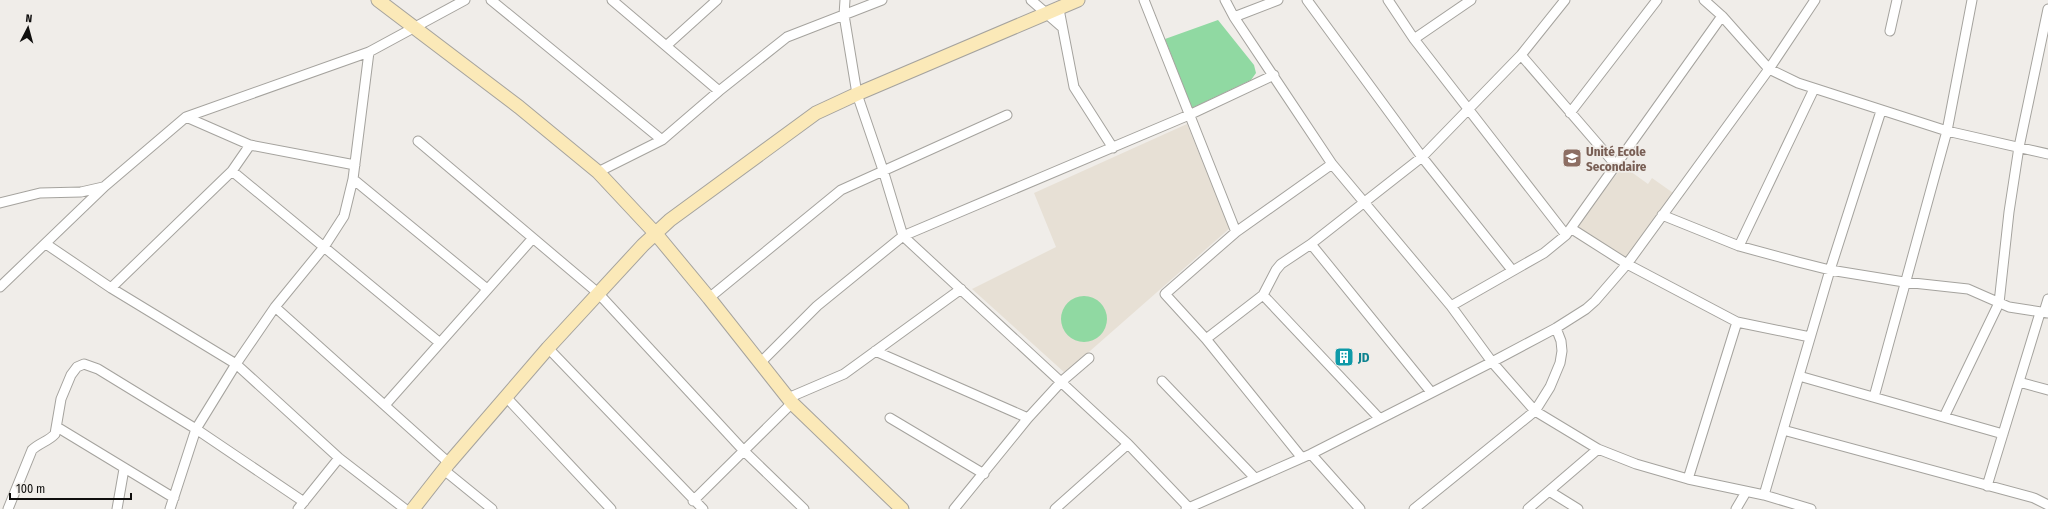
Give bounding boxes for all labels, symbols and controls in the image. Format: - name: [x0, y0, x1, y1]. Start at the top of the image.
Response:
- north arrow: [8, 8, 48, 48]
- text: N: [25, 12, 33, 25]
- place label: Unité Ecole Secondaire: [1586, 144, 1647, 174]
- school or university icon: Unité Ecole Secondaire: [1561, 147, 1583, 169]
- building icon: JD: [1333, 346, 1355, 368]
- place label: JD: [1357, 350, 1370, 365]
- scale bar: [10, 475, 131, 501]
- text: 100 m: [16, 482, 45, 496]

